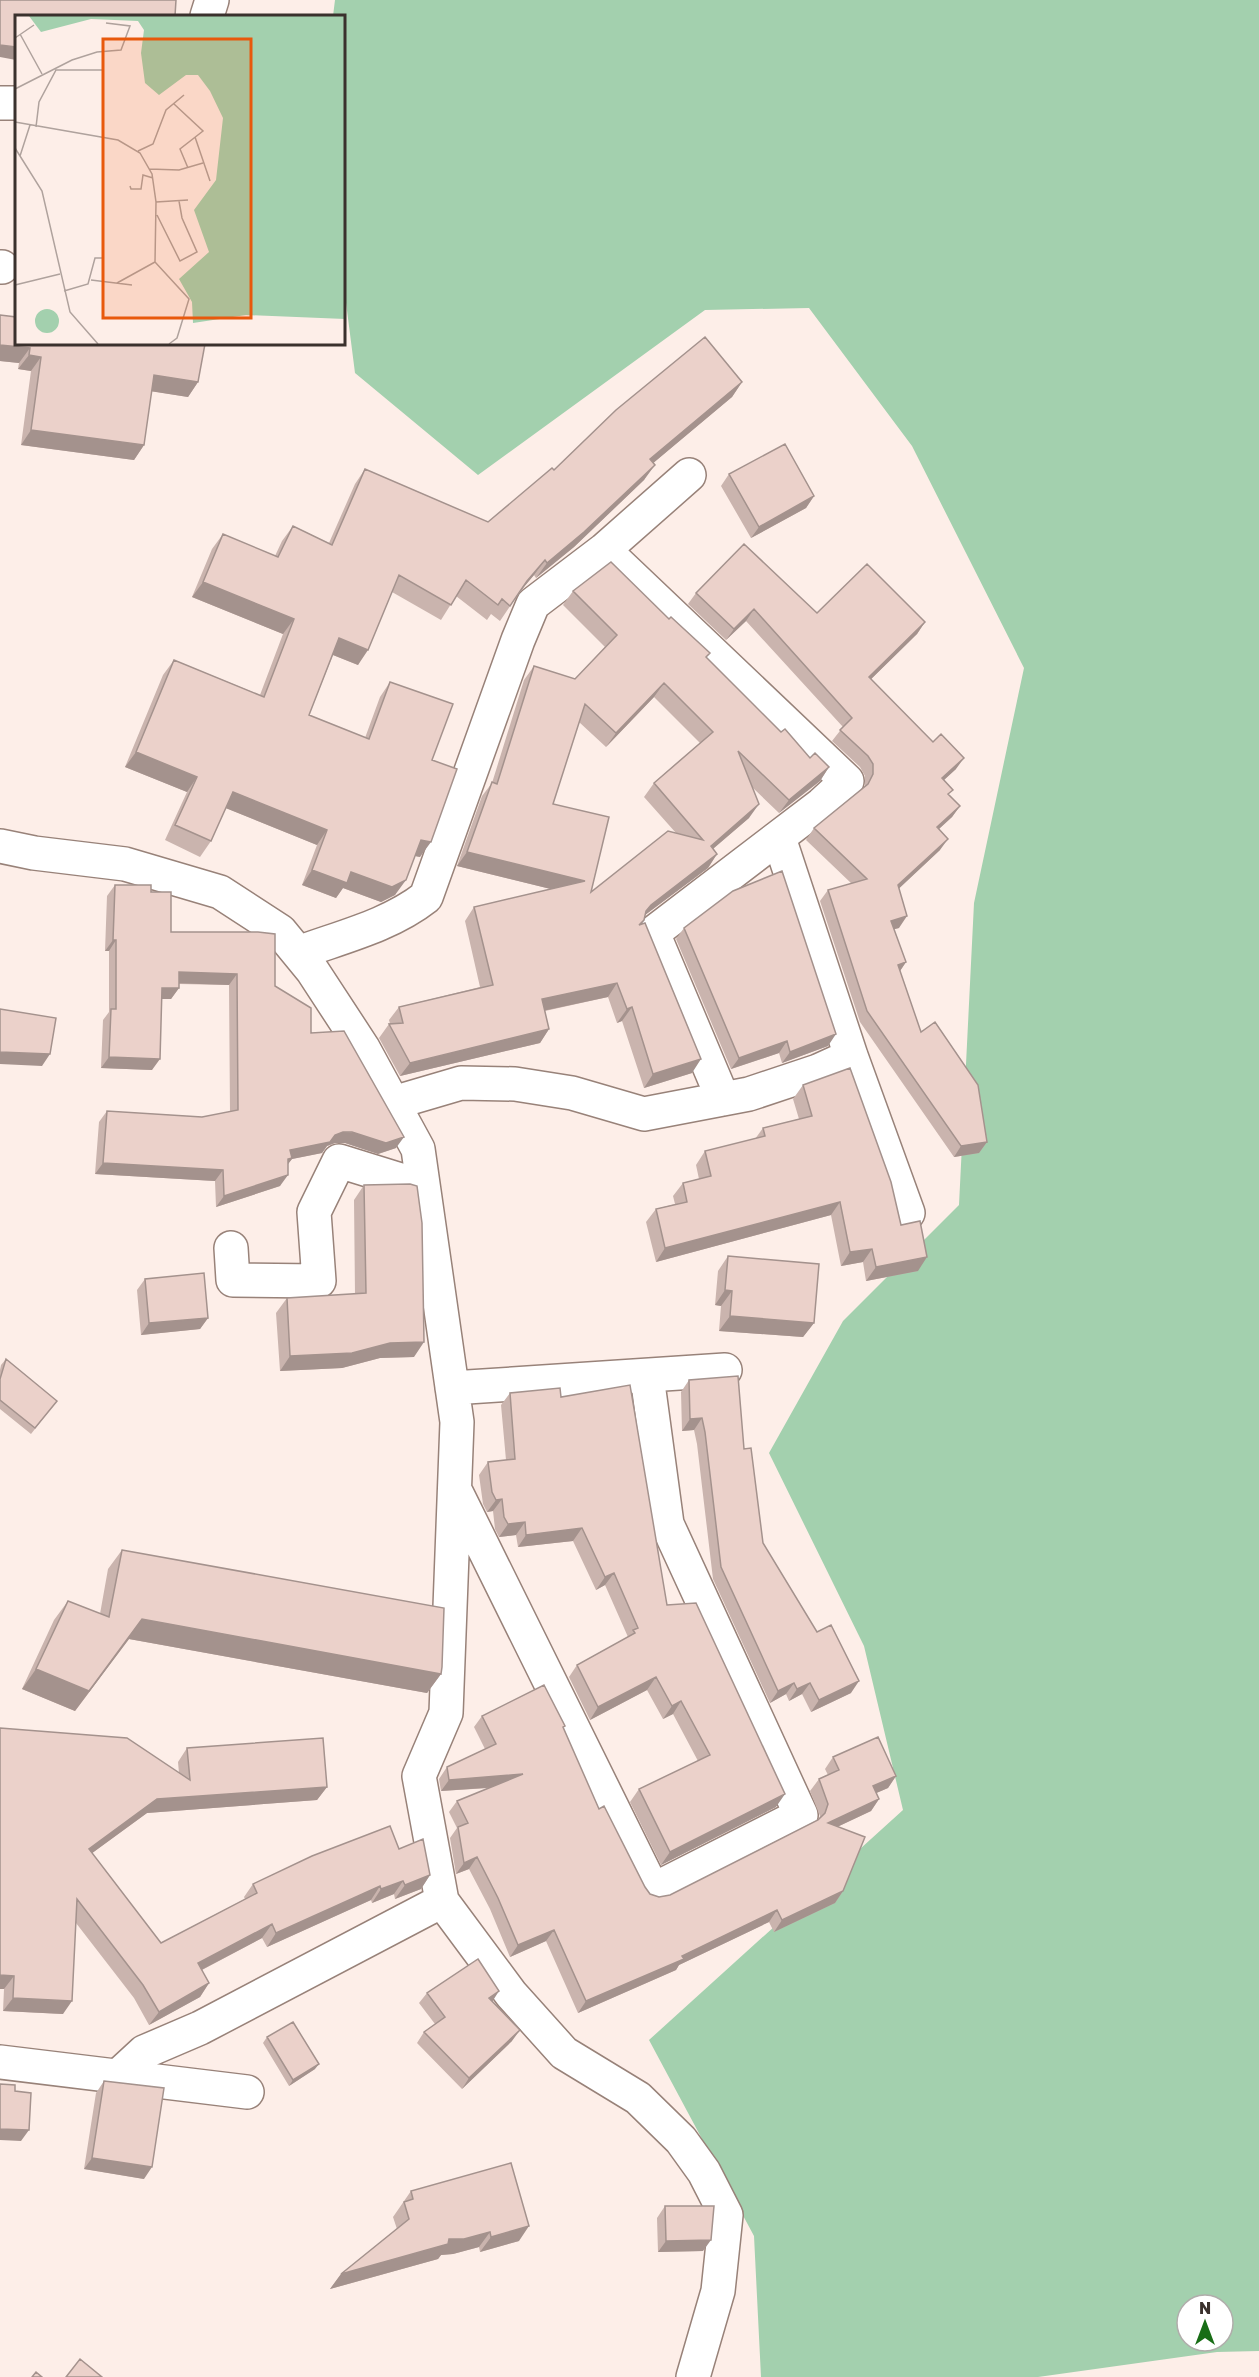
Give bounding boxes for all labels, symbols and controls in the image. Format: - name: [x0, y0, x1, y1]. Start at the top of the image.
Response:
- inset map: [15, 15, 345, 345]
- north arrow: [1175, 2293, 1235, 2353]
- text: N: [1199, 2298, 1211, 2318]

